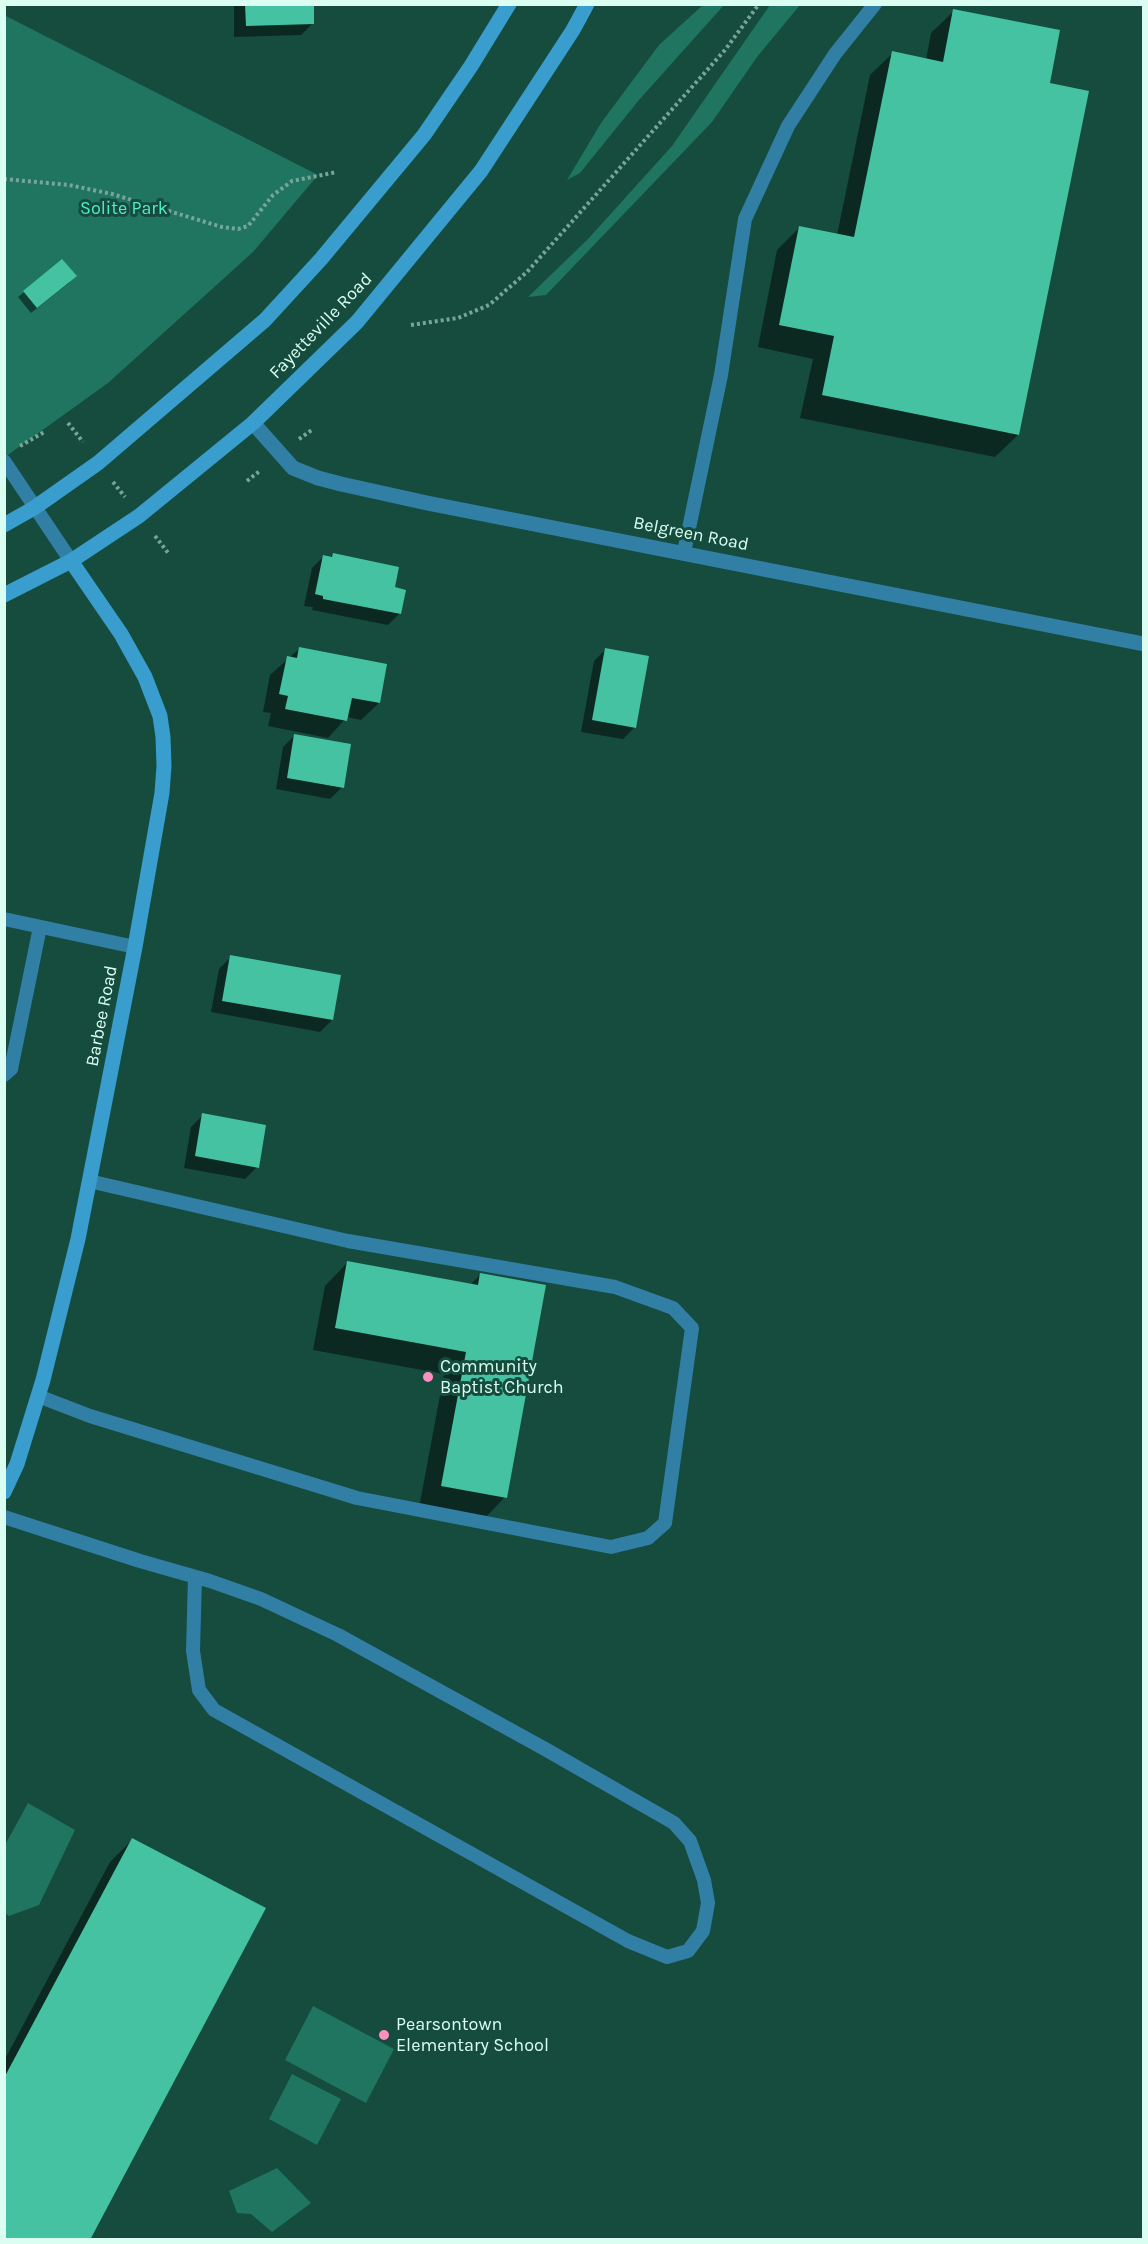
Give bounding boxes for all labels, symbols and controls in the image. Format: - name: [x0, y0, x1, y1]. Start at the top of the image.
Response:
- park label: Solite Park: [80, 198, 168, 220]
- street label: Fayetteville Road: [265, 269, 377, 383]
- street label: Belgreen Road: [631, 512, 751, 556]
- street label: Barbee Road: [82, 964, 122, 1068]
- place label: Community Baptist Church: [440, 1356, 564, 1398]
- marker: Community Baptist Church: [421, 1370, 435, 1384]
- place label: Pearsontown Elementary School: [396, 2014, 549, 2056]
- marker: Pearsontown Elementary School: [377, 2028, 391, 2042]

